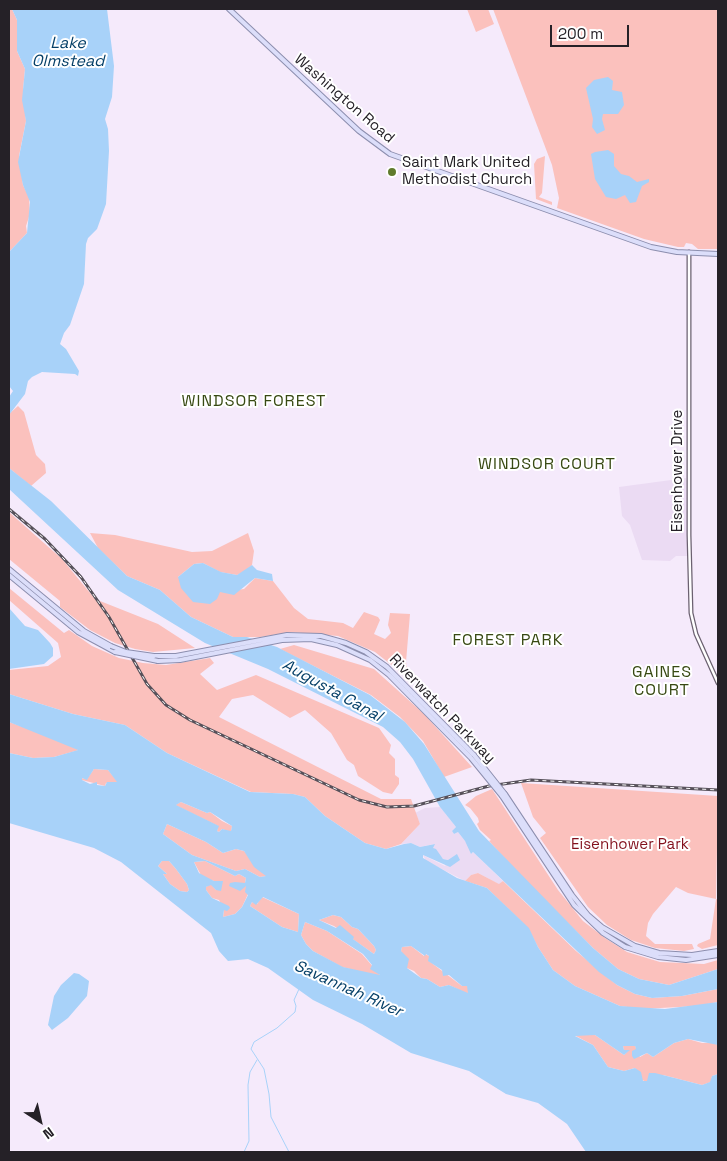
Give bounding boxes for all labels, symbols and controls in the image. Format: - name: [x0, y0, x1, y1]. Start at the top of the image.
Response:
- scale bar: [552, 15, 631, 47]
- text: 200 m: [558, 24, 603, 43]
- water label: Lake Olmstead: [32, 34, 104, 72]
- street label: Washington Road: [290, 51, 398, 147]
- place label: Saint Mark United Methodist Church: [402, 154, 532, 189]
- marker: Saint Mark United Methodist Church: [386, 166, 398, 178]
- district label: WINDSOR FOREST: [180, 392, 328, 412]
- street label: Eisenhower Drive: [669, 410, 687, 532]
- district label: WINDSOR COURT: [476, 455, 618, 475]
- district label: FOREST PARK: [451, 631, 565, 651]
- street label: Riverwatch Parkway: [385, 651, 499, 767]
- water label: Augusta Canal: [279, 656, 385, 726]
- district label: GAINES COURT: [631, 663, 693, 701]
- park label: Eisenhower Park: [571, 836, 689, 854]
- water label: Savannah River: [291, 956, 405, 1022]
- north arrow: [15, 1096, 65, 1146]
- text: N: [40, 1123, 58, 1143]

